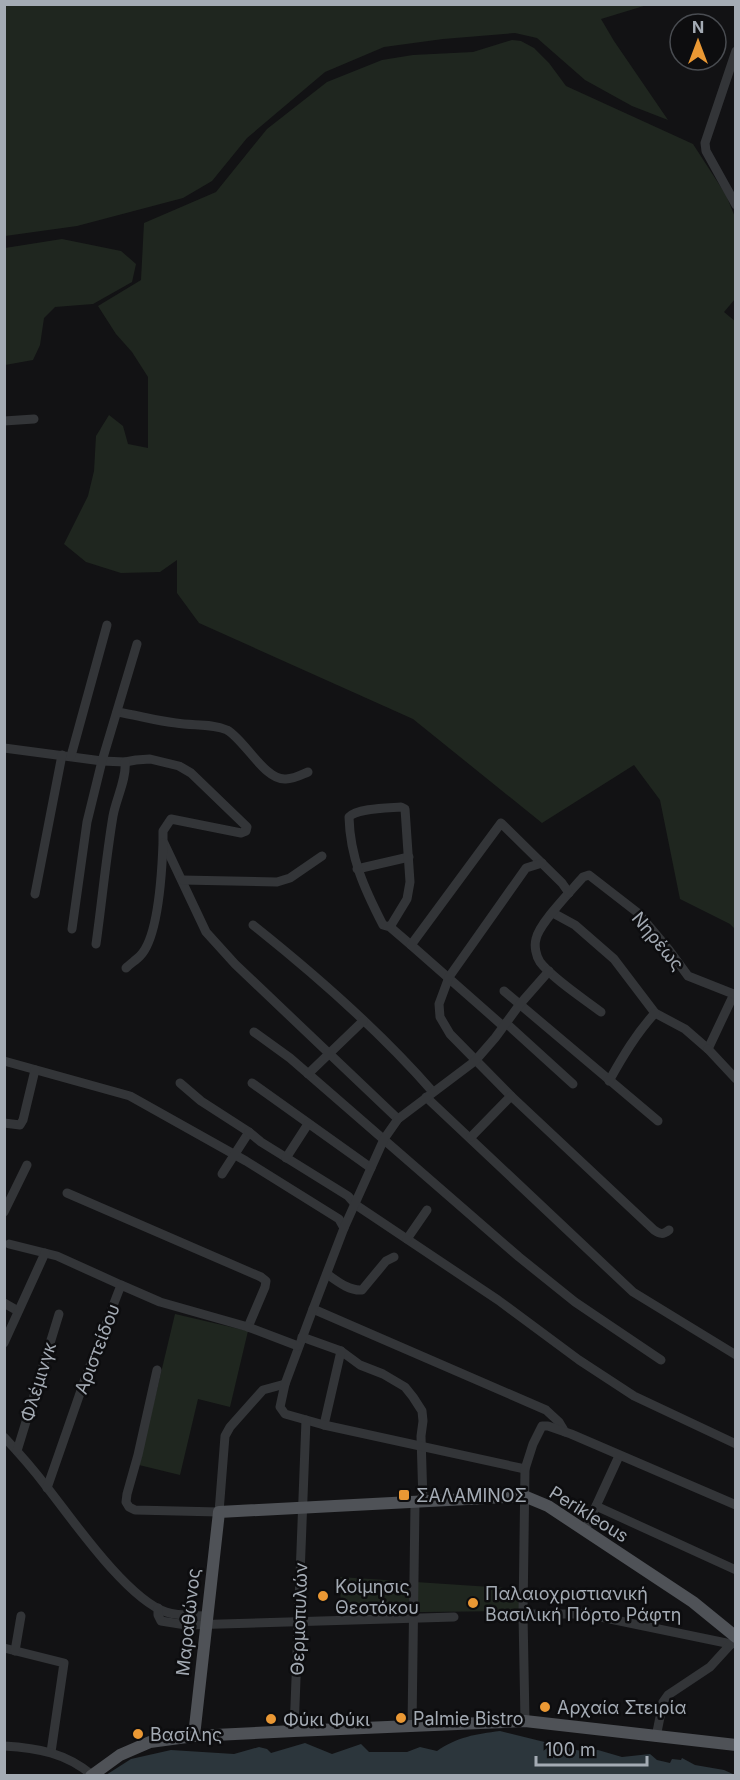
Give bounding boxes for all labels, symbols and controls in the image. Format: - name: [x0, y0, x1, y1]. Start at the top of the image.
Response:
- north arrow: [668, 12, 728, 72]
- text: N: [692, 17, 704, 37]
- street label: Νηρέως: [628, 908, 688, 974]
- street label: Αριστείδου: [70, 1301, 124, 1397]
- street label: Φλέμινγκ: [16, 1339, 60, 1424]
- street label: Perikleous: [546, 1482, 632, 1546]
- place label: ΣΑΛΑΜΙΝΟΣ: [416, 1485, 527, 1506]
- marker: ΣΑΛΑΜΙΝΟΣ: [397, 1488, 411, 1502]
- street label: Θερμοπυλών: [287, 1562, 311, 1676]
- street label: Μαραθώνος: [172, 1567, 204, 1677]
- place label: Κοίμησις Θεοτόκου: [335, 1576, 419, 1618]
- place label: Παλαιοχριστιανική Βασιλική Πόρτο Ράφτη: [485, 1583, 681, 1625]
- marker: Κοίμησις Θεοτόκου: [316, 1589, 330, 1603]
- marker: Παλαιοχριστιανική Βασιλική Πόρτο Ράφτη: [466, 1596, 480, 1610]
- place label: Αρχαία Στειρία: [557, 1697, 686, 1718]
- marker: Αρχαία Στειρία: [538, 1700, 552, 1714]
- place label: Palmie Bistro: [413, 1708, 523, 1729]
- place label: Φύκι Φύκι: [283, 1709, 370, 1730]
- marker: Palmie Bistro: [394, 1711, 408, 1725]
- marker: Φύκι Φύκι: [264, 1712, 278, 1726]
- place label: Βασίλης: [150, 1724, 222, 1745]
- marker: Βασίλης: [131, 1727, 145, 1741]
- scale bar: [536, 1729, 647, 1767]
- text: 100 m: [545, 1739, 596, 1760]

